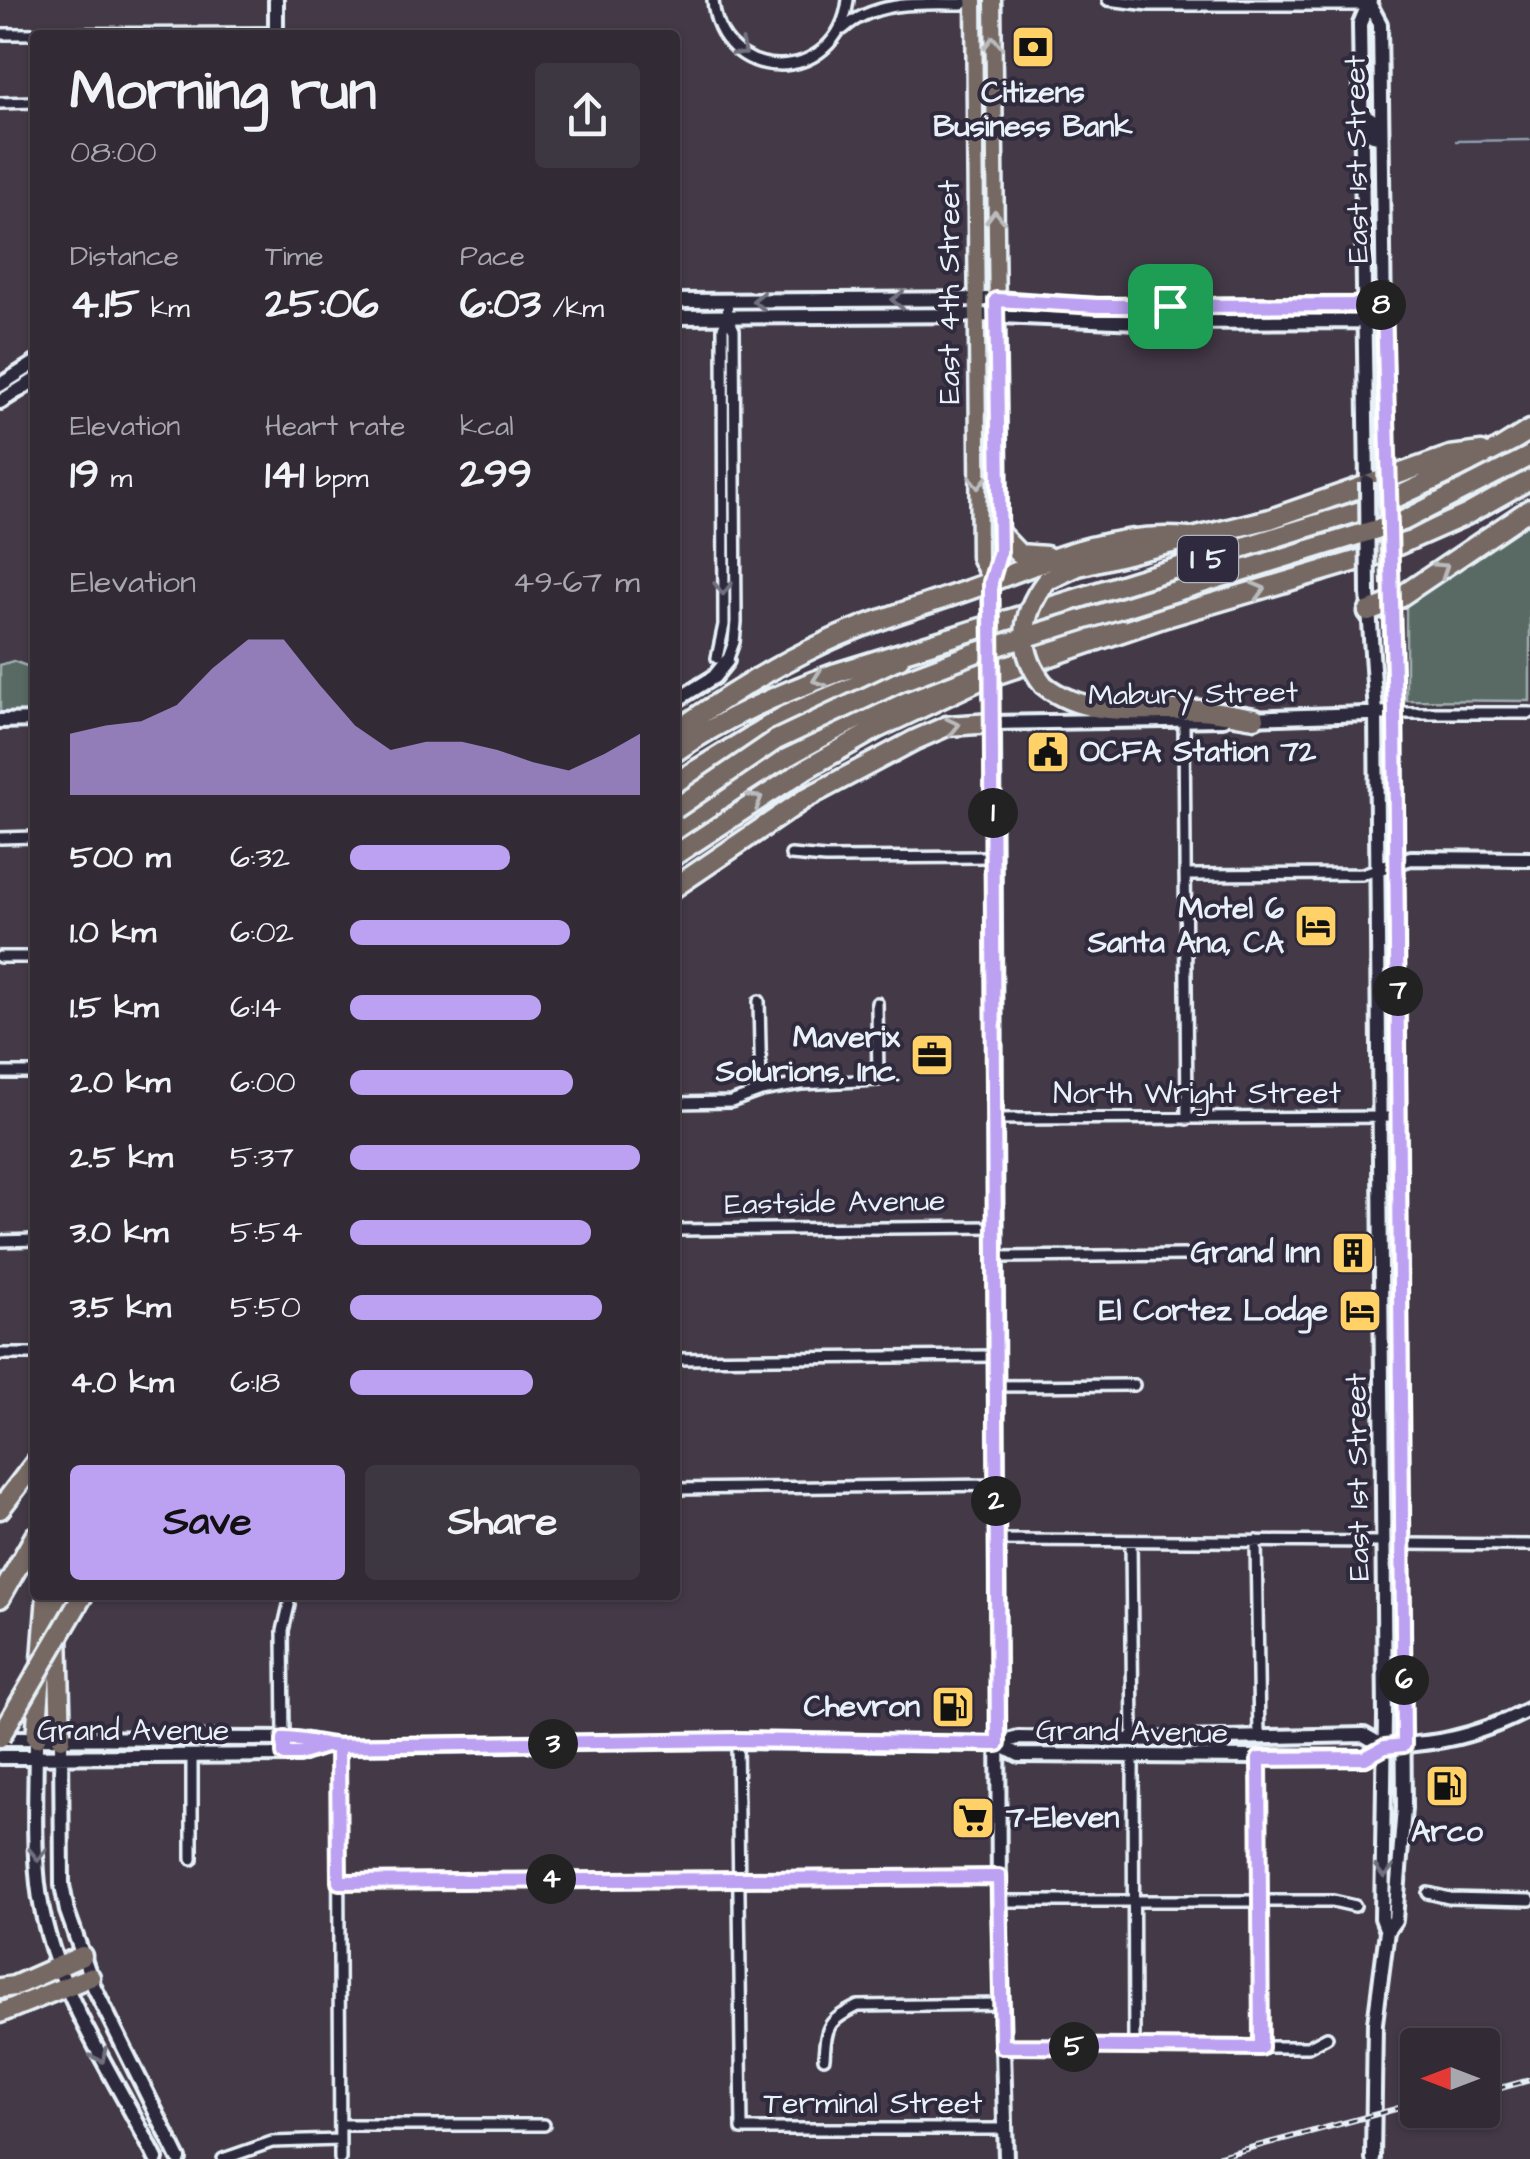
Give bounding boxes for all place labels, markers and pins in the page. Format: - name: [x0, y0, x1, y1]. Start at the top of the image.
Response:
- bank icon: Citizens Business Bank: [1010, 24, 1056, 70]
- place label: Citizens Business Bank: [933, 72, 1133, 148]
- pin: [1128, 264, 1213, 349]
- pin: 8: [1356, 280, 1406, 330]
- public building icon: OCFA Station 72: [1025, 729, 1071, 775]
- place label: OCFA Station 72: [1080, 731, 1317, 773]
- pin: 1: [968, 788, 1018, 838]
- place label: Motel 6 Santa Ana, CA: [1087, 888, 1285, 964]
- hotel icon: Motel 6 Santa Ana, CA: [1293, 903, 1339, 949]
- pin: 7: [1373, 966, 1423, 1016]
- place label: Maverix Solurions, Inc.: [715, 1017, 901, 1093]
- office icon: Maverix Solurions, Inc.: [909, 1032, 955, 1078]
- building icon: Grand Inn: [1330, 1230, 1376, 1276]
- place label: Grand Inn: [1190, 1232, 1320, 1274]
- hotel icon: El Cortez Lodge: [1337, 1288, 1383, 1334]
- place label: El Cortez Lodge: [1099, 1290, 1328, 1334]
- pin: 2: [971, 1476, 1021, 1526]
- pin: 6: [1379, 1655, 1429, 1705]
- fuel station icon: Chevron: [930, 1684, 976, 1730]
- place label: Chevron: [804, 1686, 920, 1728]
- pin: 3: [528, 1719, 578, 1769]
- fuel station icon: Arco: [1424, 1763, 1470, 1809]
- supermarket icon: 7-Eleven: [950, 1795, 996, 1841]
- place label: 7-Eleven: [1005, 1797, 1119, 1839]
- place label: Arco: [1411, 1811, 1483, 1853]
- pin: 4: [526, 1854, 576, 1904]
- pin: 5: [1049, 2022, 1099, 2072]

